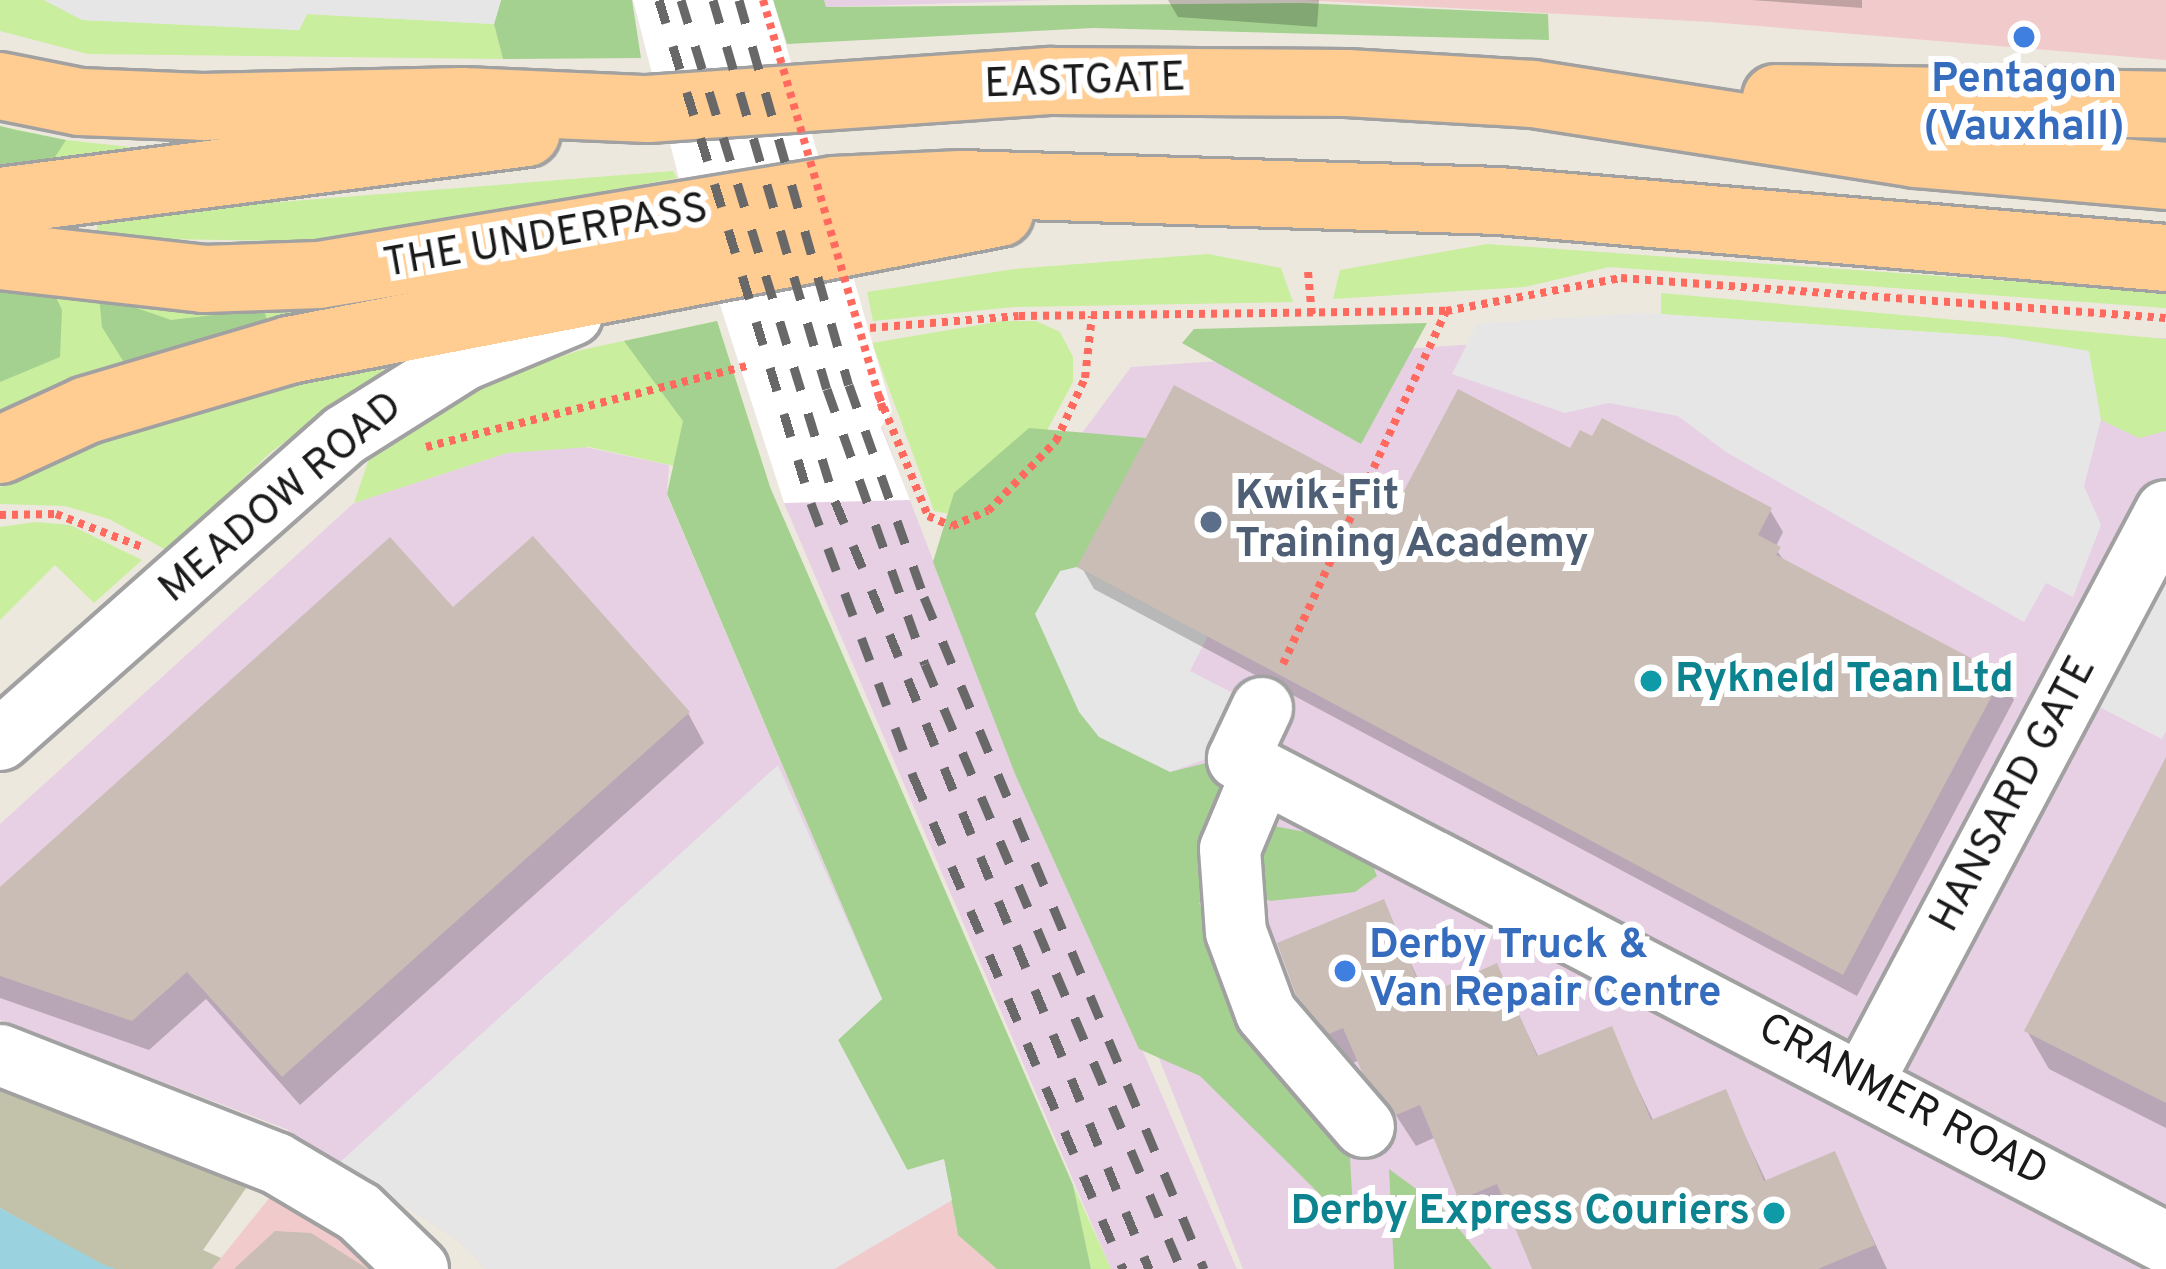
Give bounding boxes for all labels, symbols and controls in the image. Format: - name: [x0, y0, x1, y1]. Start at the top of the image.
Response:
- marker: Pentagon (Vauxhall): [2011, 24, 2037, 50]
- street label: EASTGATE: [983, 54, 1187, 112]
- place label: Pentagon (Vauxhall): [1923, 56, 2125, 154]
- street label: THE UNDERPASS: [380, 185, 712, 291]
- street label: MEADOW ROAD: [150, 382, 414, 616]
- place label: Kwik-Fit Training Academy: [1235, 473, 1590, 572]
- marker: Kwik-Fit Training Academy: [1198, 509, 1224, 535]
- street label: HANSARD GATE: [1921, 648, 2109, 942]
- place label: Rykneld Tean Ltd: [1675, 656, 2014, 706]
- marker: Rykneld Tean Ltd: [1638, 668, 1664, 694]
- place label: Derby Truck & Van Repair Centre: [1369, 922, 1721, 1020]
- marker: Derby Truck & Van Repair Centre: [1332, 958, 1358, 984]
- street label: CRANMER ROAD: [1749, 1005, 2055, 1199]
- place label: Derby Express Couriers: [1290, 1188, 1750, 1238]
- marker: Derby Express Couriers: [1761, 1200, 1787, 1226]

